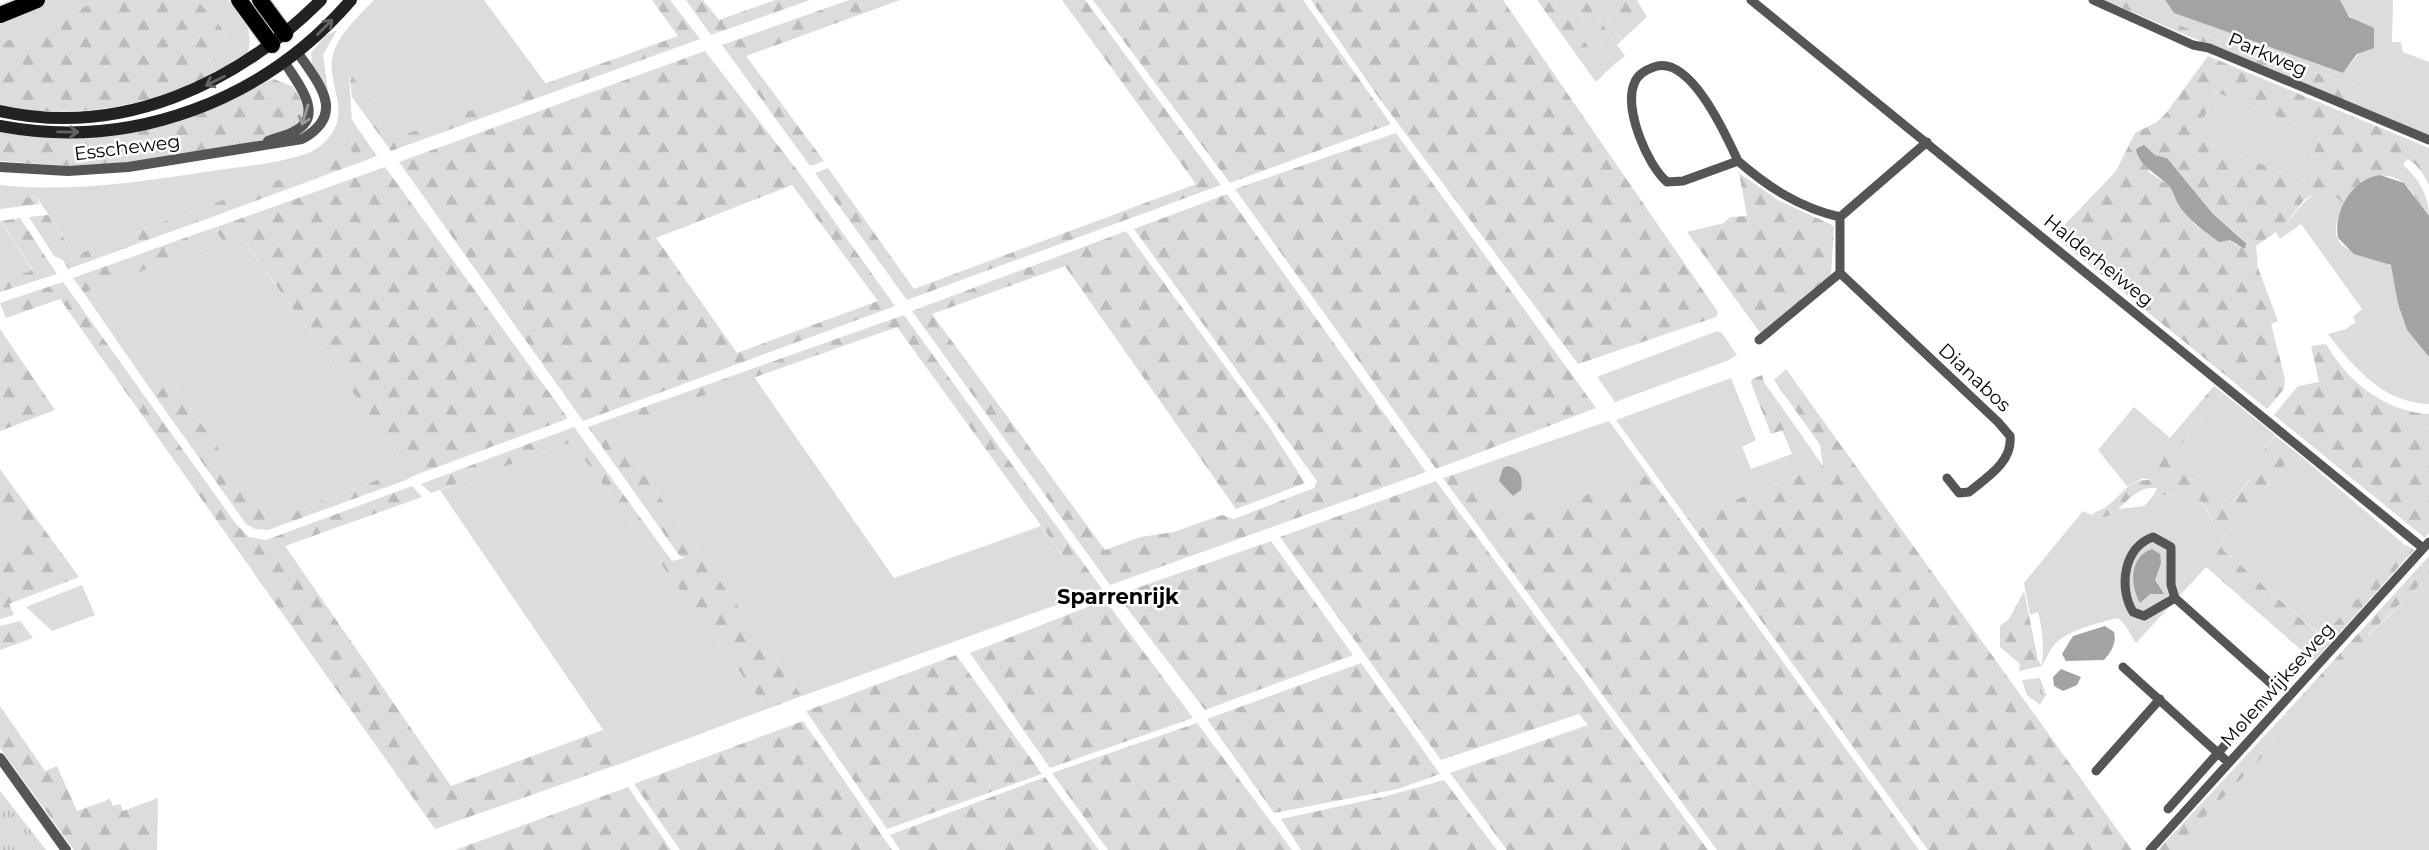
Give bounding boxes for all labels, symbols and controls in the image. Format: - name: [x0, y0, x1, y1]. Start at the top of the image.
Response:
- one-way arrow: [316, 19, 333, 36]
- street label: Parkweg: [2225, 28, 2311, 81]
- one-way arrow: [205, 74, 226, 88]
- one-way arrow: [298, 104, 311, 126]
- one-way arrow: [56, 126, 79, 139]
- street label: Esscheweg: [73, 130, 181, 165]
- street label: Halderheiweg: [2039, 209, 2158, 311]
- street label: Dianabos: [1934, 338, 2015, 417]
- district label: Sparrenrijk: [1057, 584, 1179, 609]
- street label: Molenwijkseweg: [2216, 618, 2339, 751]

